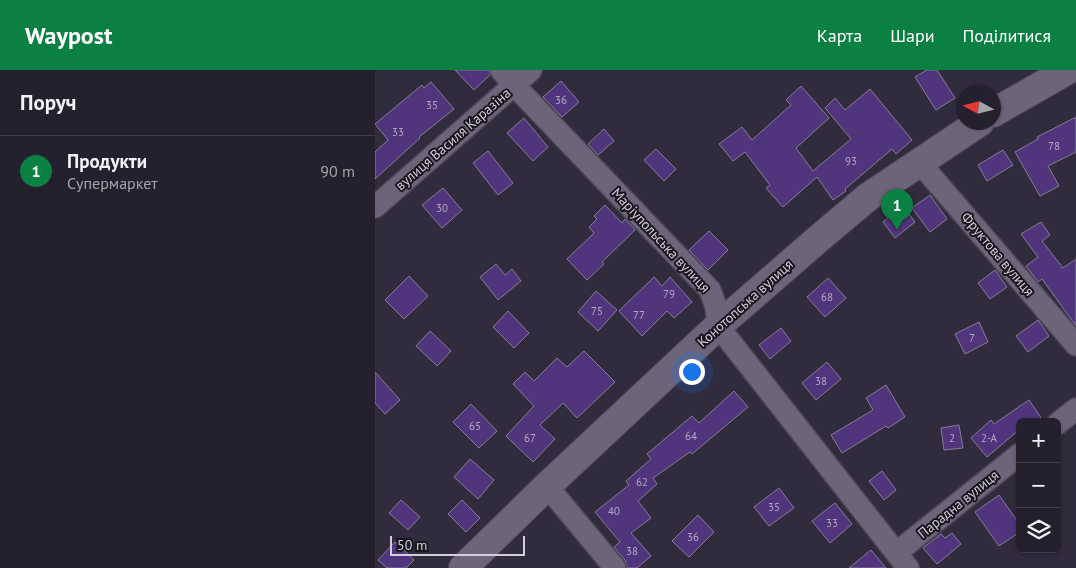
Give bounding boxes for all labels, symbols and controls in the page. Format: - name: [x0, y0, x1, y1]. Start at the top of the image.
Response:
- text: Waypost: [25, 20, 112, 51]
- text: Карта: [817, 24, 862, 47]
- text: Шари: [890, 24, 934, 47]
- text: Поділитися: [962, 24, 1051, 47]
- street label: вулиця Василя Каразіна: [392, 84, 514, 194]
- north arrow: [956, 85, 1001, 130]
- text: Поруч: [20, 89, 76, 116]
- house number: 36: [555, 93, 567, 107]
- house number: 35: [426, 98, 438, 112]
- house number: 33: [392, 125, 404, 139]
- house number: 78: [1048, 139, 1060, 153]
- text: Продукти: [67, 149, 147, 173]
- house number: 93: [845, 154, 857, 168]
- text: 1: [31, 161, 41, 181]
- text: 90 m: [320, 161, 355, 181]
- text: Супермаркет: [67, 173, 158, 193]
- street label: Маріупольська вулиця: [608, 184, 714, 296]
- pin: 1: [881, 189, 913, 230]
- house number: 30: [436, 201, 448, 215]
- street label: Фруктова вулиця: [958, 208, 1038, 300]
- street label: Конотопська вулиця: [693, 255, 797, 351]
- house number: 79: [663, 287, 675, 301]
- house number: 68: [821, 290, 833, 304]
- house number: 75: [591, 304, 603, 318]
- house number: 77: [633, 308, 645, 322]
- house number: 7: [969, 331, 975, 345]
- your location: [679, 359, 705, 385]
- house number: 38: [815, 374, 827, 388]
- map controls: [1016, 418, 1061, 553]
- button: +: [1016, 418, 1061, 463]
- house number: 65: [469, 419, 481, 433]
- house number: 64: [685, 429, 697, 443]
- house number: 67: [524, 431, 536, 445]
- house number: 2: [949, 431, 955, 445]
- house number: 2-А: [981, 431, 998, 445]
- button: −: [1016, 463, 1061, 508]
- street label: Парадна вулиця: [914, 466, 1002, 542]
- house number: 62: [636, 475, 648, 489]
- house number: 35: [768, 500, 780, 514]
- house number: 40: [608, 504, 620, 518]
- button: layers: [1016, 508, 1061, 553]
- house number: 33: [826, 516, 838, 530]
- house number: 36: [687, 530, 699, 544]
- scale bar: [390, 533, 525, 556]
- text: 50 m: [397, 536, 427, 554]
- house number: 38: [626, 544, 638, 558]

